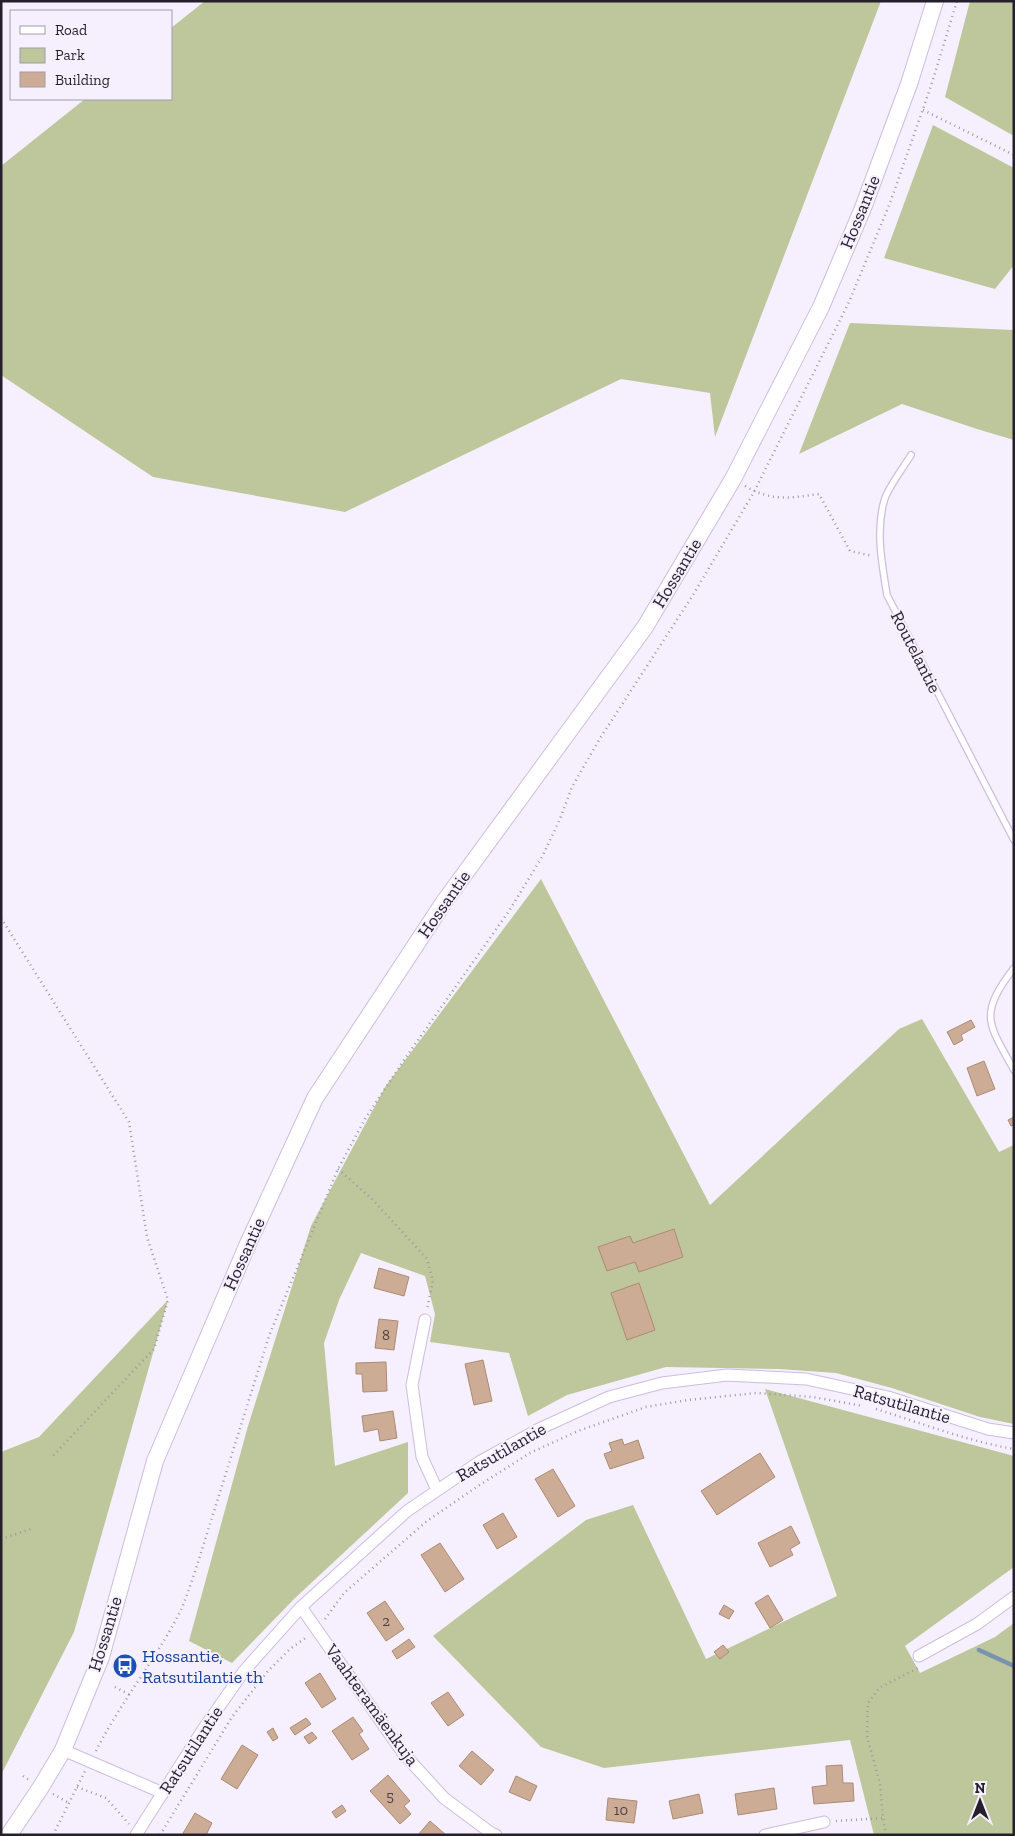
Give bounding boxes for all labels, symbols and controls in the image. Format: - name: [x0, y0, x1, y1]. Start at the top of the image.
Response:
- legend: [10, 10, 172, 100]
- text: Road: [55, 21, 88, 39]
- text: Park: [55, 46, 85, 64]
- text: Building: [55, 71, 110, 89]
- street label: Hossantie: [835, 172, 885, 252]
- street label: Hossantie: [648, 534, 706, 612]
- street label: Routelantie: [886, 607, 946, 697]
- street label: Hossantie: [413, 866, 475, 942]
- street label: Hossantie: [218, 1214, 270, 1294]
- house number: 8: [382, 1326, 390, 1344]
- street label: Ratsutilantie: [851, 1380, 953, 1428]
- street label: Ratsutilantie: [452, 1417, 550, 1487]
- street label: Hossantie: [83, 1594, 127, 1674]
- house number: 2: [382, 1612, 390, 1630]
- street label: Vaahteramäenkuja: [320, 1639, 424, 1770]
- place label: Hossantie, Ratsutilantie th: [142, 1645, 263, 1688]
- bus stop icon: Hossantie, Ratsutilantie th: [112, 1653, 138, 1679]
- street label: Ratsutilantie: [155, 1702, 227, 1798]
- north arrow: [955, 1776, 1005, 1826]
- text: N: [975, 1780, 986, 1797]
- house number: 5: [386, 1787, 394, 1805]
- house number: 10: [614, 1801, 628, 1819]

